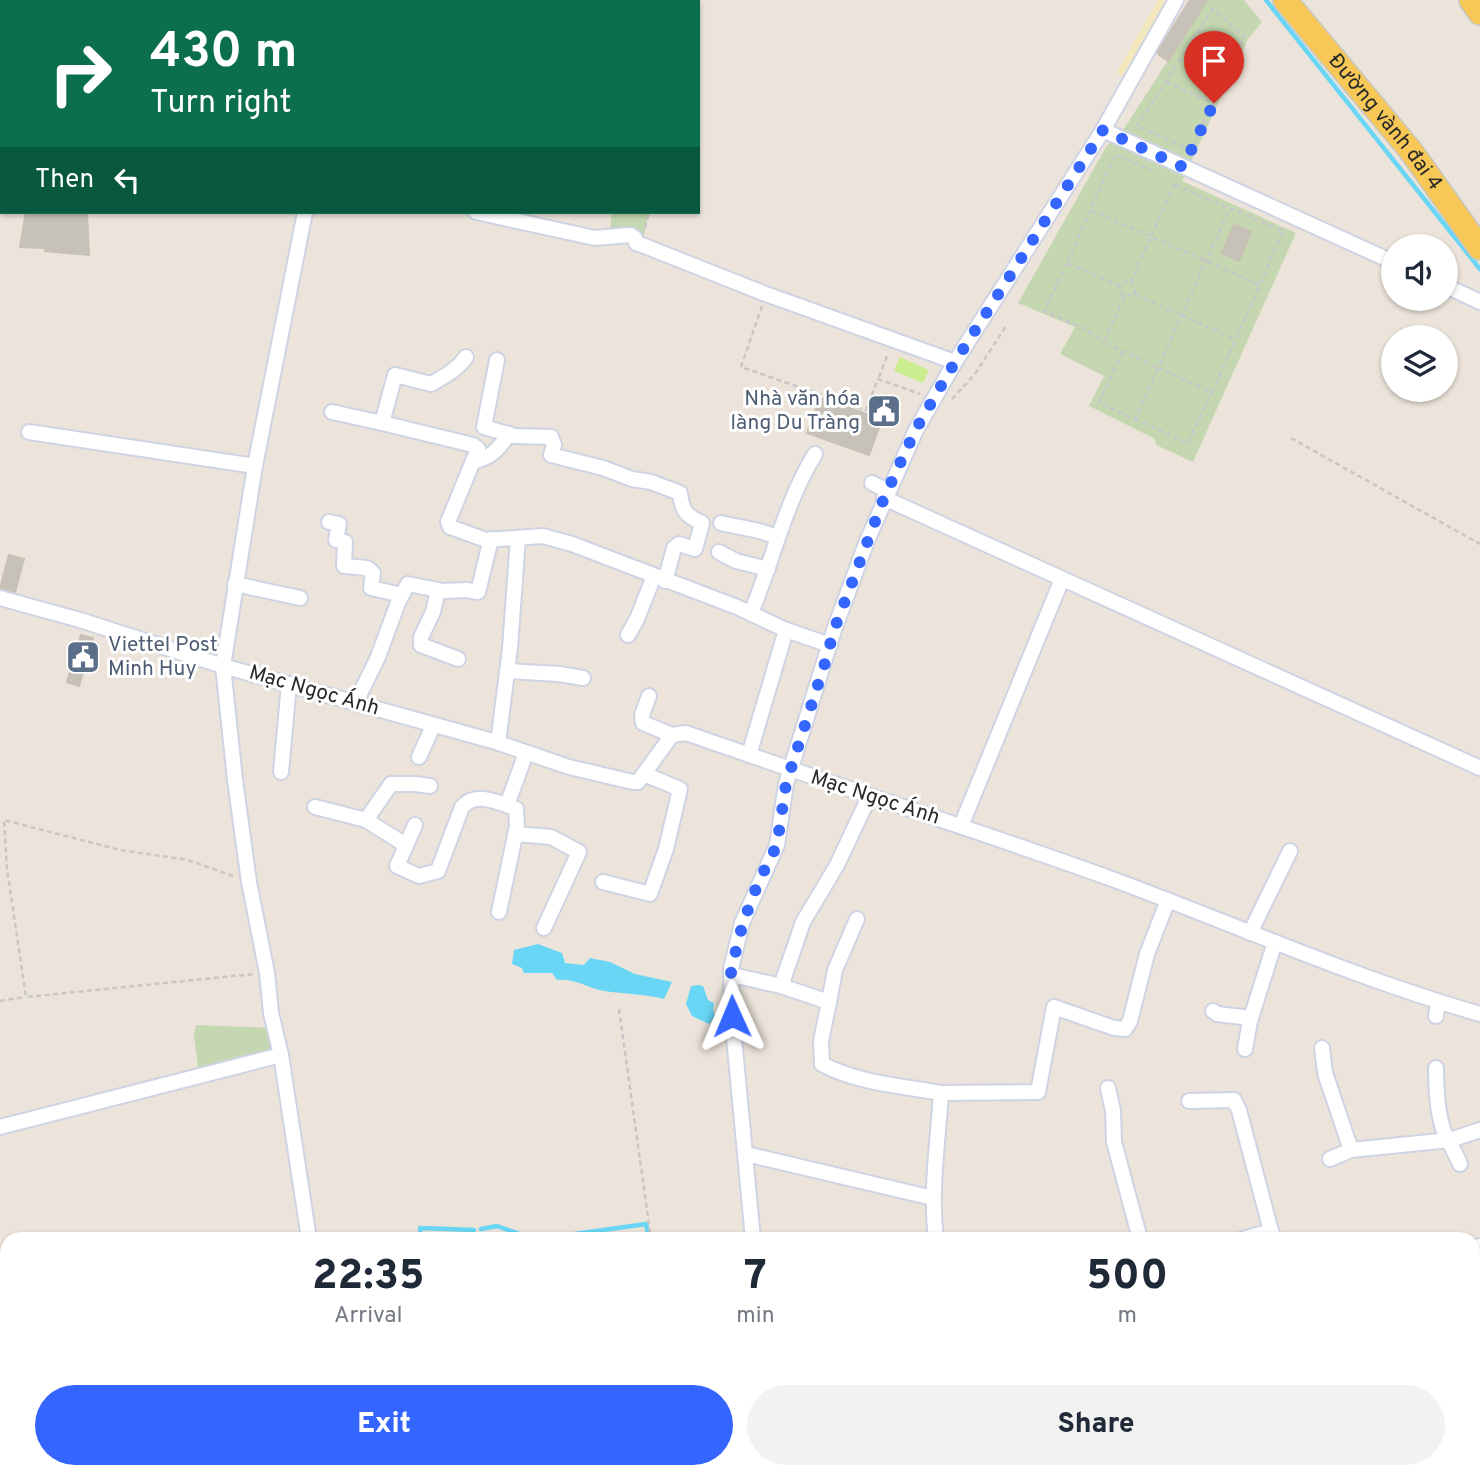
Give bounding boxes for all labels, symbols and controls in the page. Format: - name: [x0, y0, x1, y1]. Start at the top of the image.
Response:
- text: 430 m: [150, 23, 298, 85]
- icon: right: [35, 28, 126, 119]
- pin: [1184, 31, 1244, 103]
- icon: arrive: [1195, 42, 1233, 80]
- street label: Đường vành đai 4: [1322, 48, 1448, 196]
- text: Turn right: [150, 84, 292, 124]
- icon: left: [108, 161, 146, 199]
- text: Then: [35, 164, 94, 197]
- map controls: [1381, 234, 1458, 402]
- button: sound: [1381, 234, 1458, 311]
- button: layers: [1381, 325, 1458, 402]
- place label: Nhà văn hóa làng Du Tràng: [731, 386, 860, 437]
- public building icon: Nhà văn hóa làng Du Tràng: [865, 392, 903, 430]
- place label: Viettel Post Minh Huy: [108, 632, 218, 683]
- public building icon: Viettel Post Minh Huy: [64, 638, 102, 676]
- street label: Mạc Ngọc Ánh: [246, 659, 383, 722]
- street label: Mạc Ngọc Ánh: [807, 763, 943, 832]
- position arrow: [695, 979, 769, 1053]
- text: 22:35: [312, 1251, 424, 1304]
- text: 7: [744, 1251, 767, 1304]
- text: 500: [1087, 1251, 1168, 1304]
- text: Arrival: [334, 1302, 402, 1331]
- text: min: [736, 1302, 775, 1331]
- text: m: [1118, 1302, 1137, 1331]
- button: Exit: [35, 1385, 733, 1465]
- button: Share: [747, 1385, 1445, 1465]

